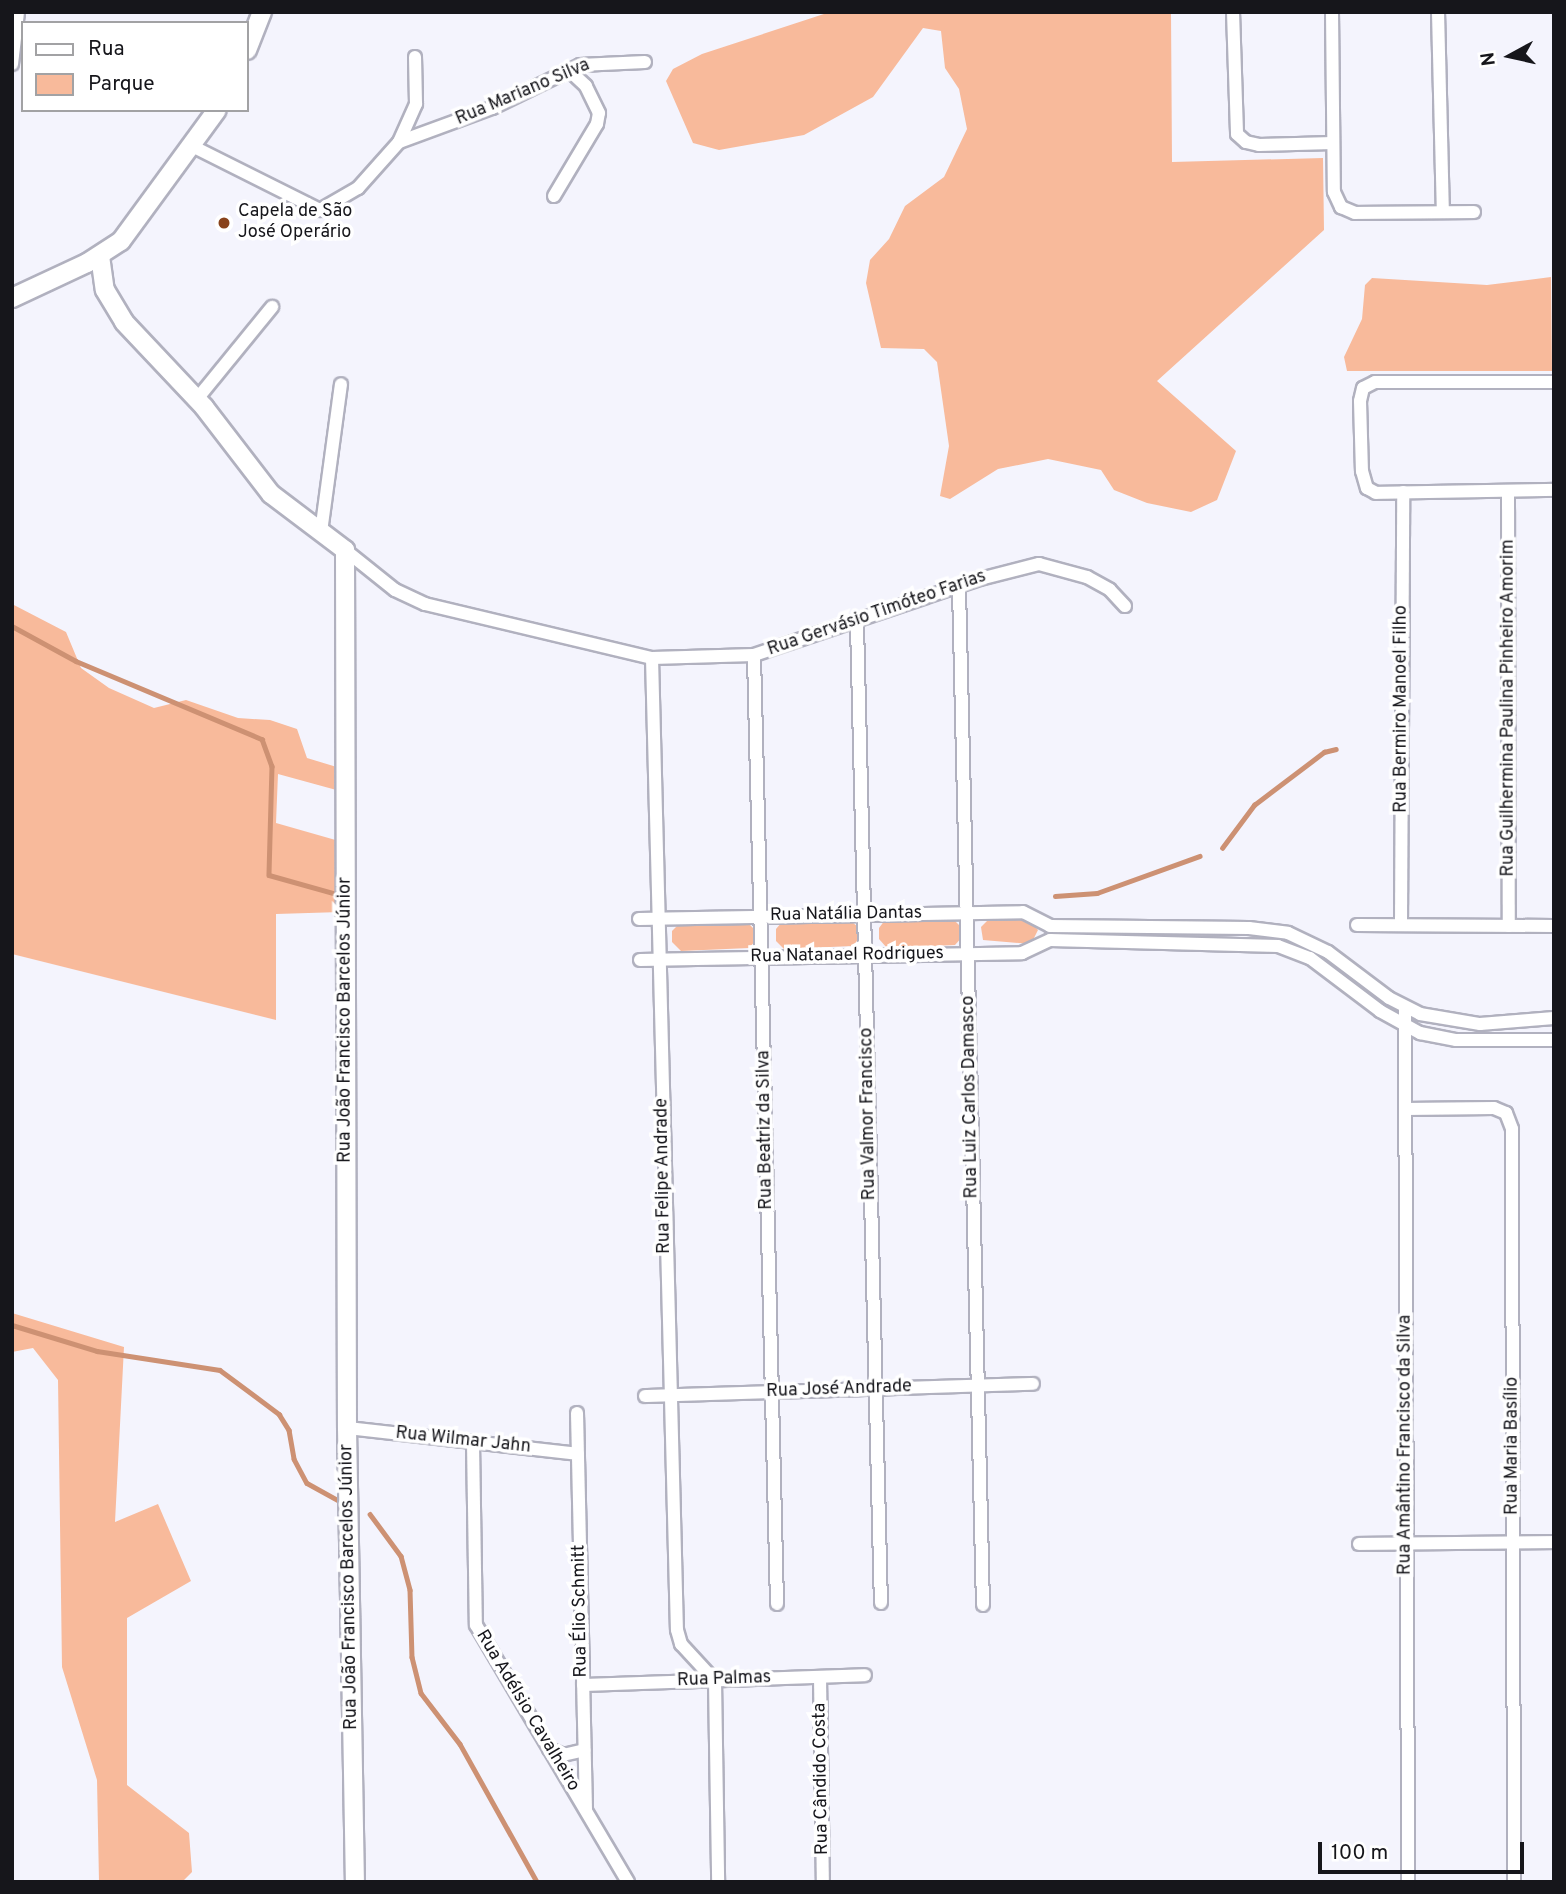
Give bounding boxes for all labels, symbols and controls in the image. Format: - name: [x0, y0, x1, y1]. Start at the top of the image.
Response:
- legend: [21, 21, 248, 112]
- north arrow: [1475, 21, 1545, 91]
- text: Rua: [88, 36, 125, 63]
- text: N: [1476, 50, 1502, 67]
- street label: Rua Mariano Silva: [453, 55, 593, 131]
- text: Parque: [88, 71, 155, 98]
- place label: Capela de São José Operário: [238, 202, 352, 244]
- marker: Capela de São José Operário: [216, 215, 232, 231]
- street label: Rua Guilhermina Paulina Pinheiro Amorim: [1498, 539, 1520, 877]
- street label: Rua Gervásio Timóteo Farias: [765, 566, 989, 662]
- street label: Rua Bermiro Manoel Filho: [1391, 605, 1413, 813]
- street label: Rua João Francisco Barcelos Júnior: [335, 877, 357, 1163]
- street label: Rua Natália Dantas: [770, 903, 922, 927]
- street label: Rua Natanael Rodrigues: [750, 944, 944, 968]
- street label: Rua Luiz Carlos Damasco: [958, 995, 984, 1199]
- street label: Rua Valmor Francisco: [857, 1027, 881, 1201]
- street label: Rua Beatriz da Silva: [754, 1050, 778, 1210]
- street label: Rua Felipe Andrade: [652, 1098, 676, 1254]
- street label: Rua Amântino Francisco da Silva: [1395, 1314, 1417, 1576]
- street label: Rua José Andrade: [765, 1377, 913, 1403]
- street label: Rua Maria Basílio: [1502, 1377, 1524, 1515]
- street label: Rua Wilmar Jahn: [394, 1423, 532, 1459]
- street label: Rua João Francisco Barcelos Júnior: [337, 1444, 363, 1730]
- street label: Rua Élio Schmitt: [569, 1544, 593, 1678]
- street label: Rua Adélsio Cavalheiro: [470, 1626, 584, 1796]
- street label: Rua Palmas: [677, 1668, 771, 1692]
- street label: Rua Cândido Costa: [810, 1703, 834, 1855]
- scale bar: [1321, 1828, 1528, 1872]
- text: 100 m: [1331, 1840, 1388, 1867]

